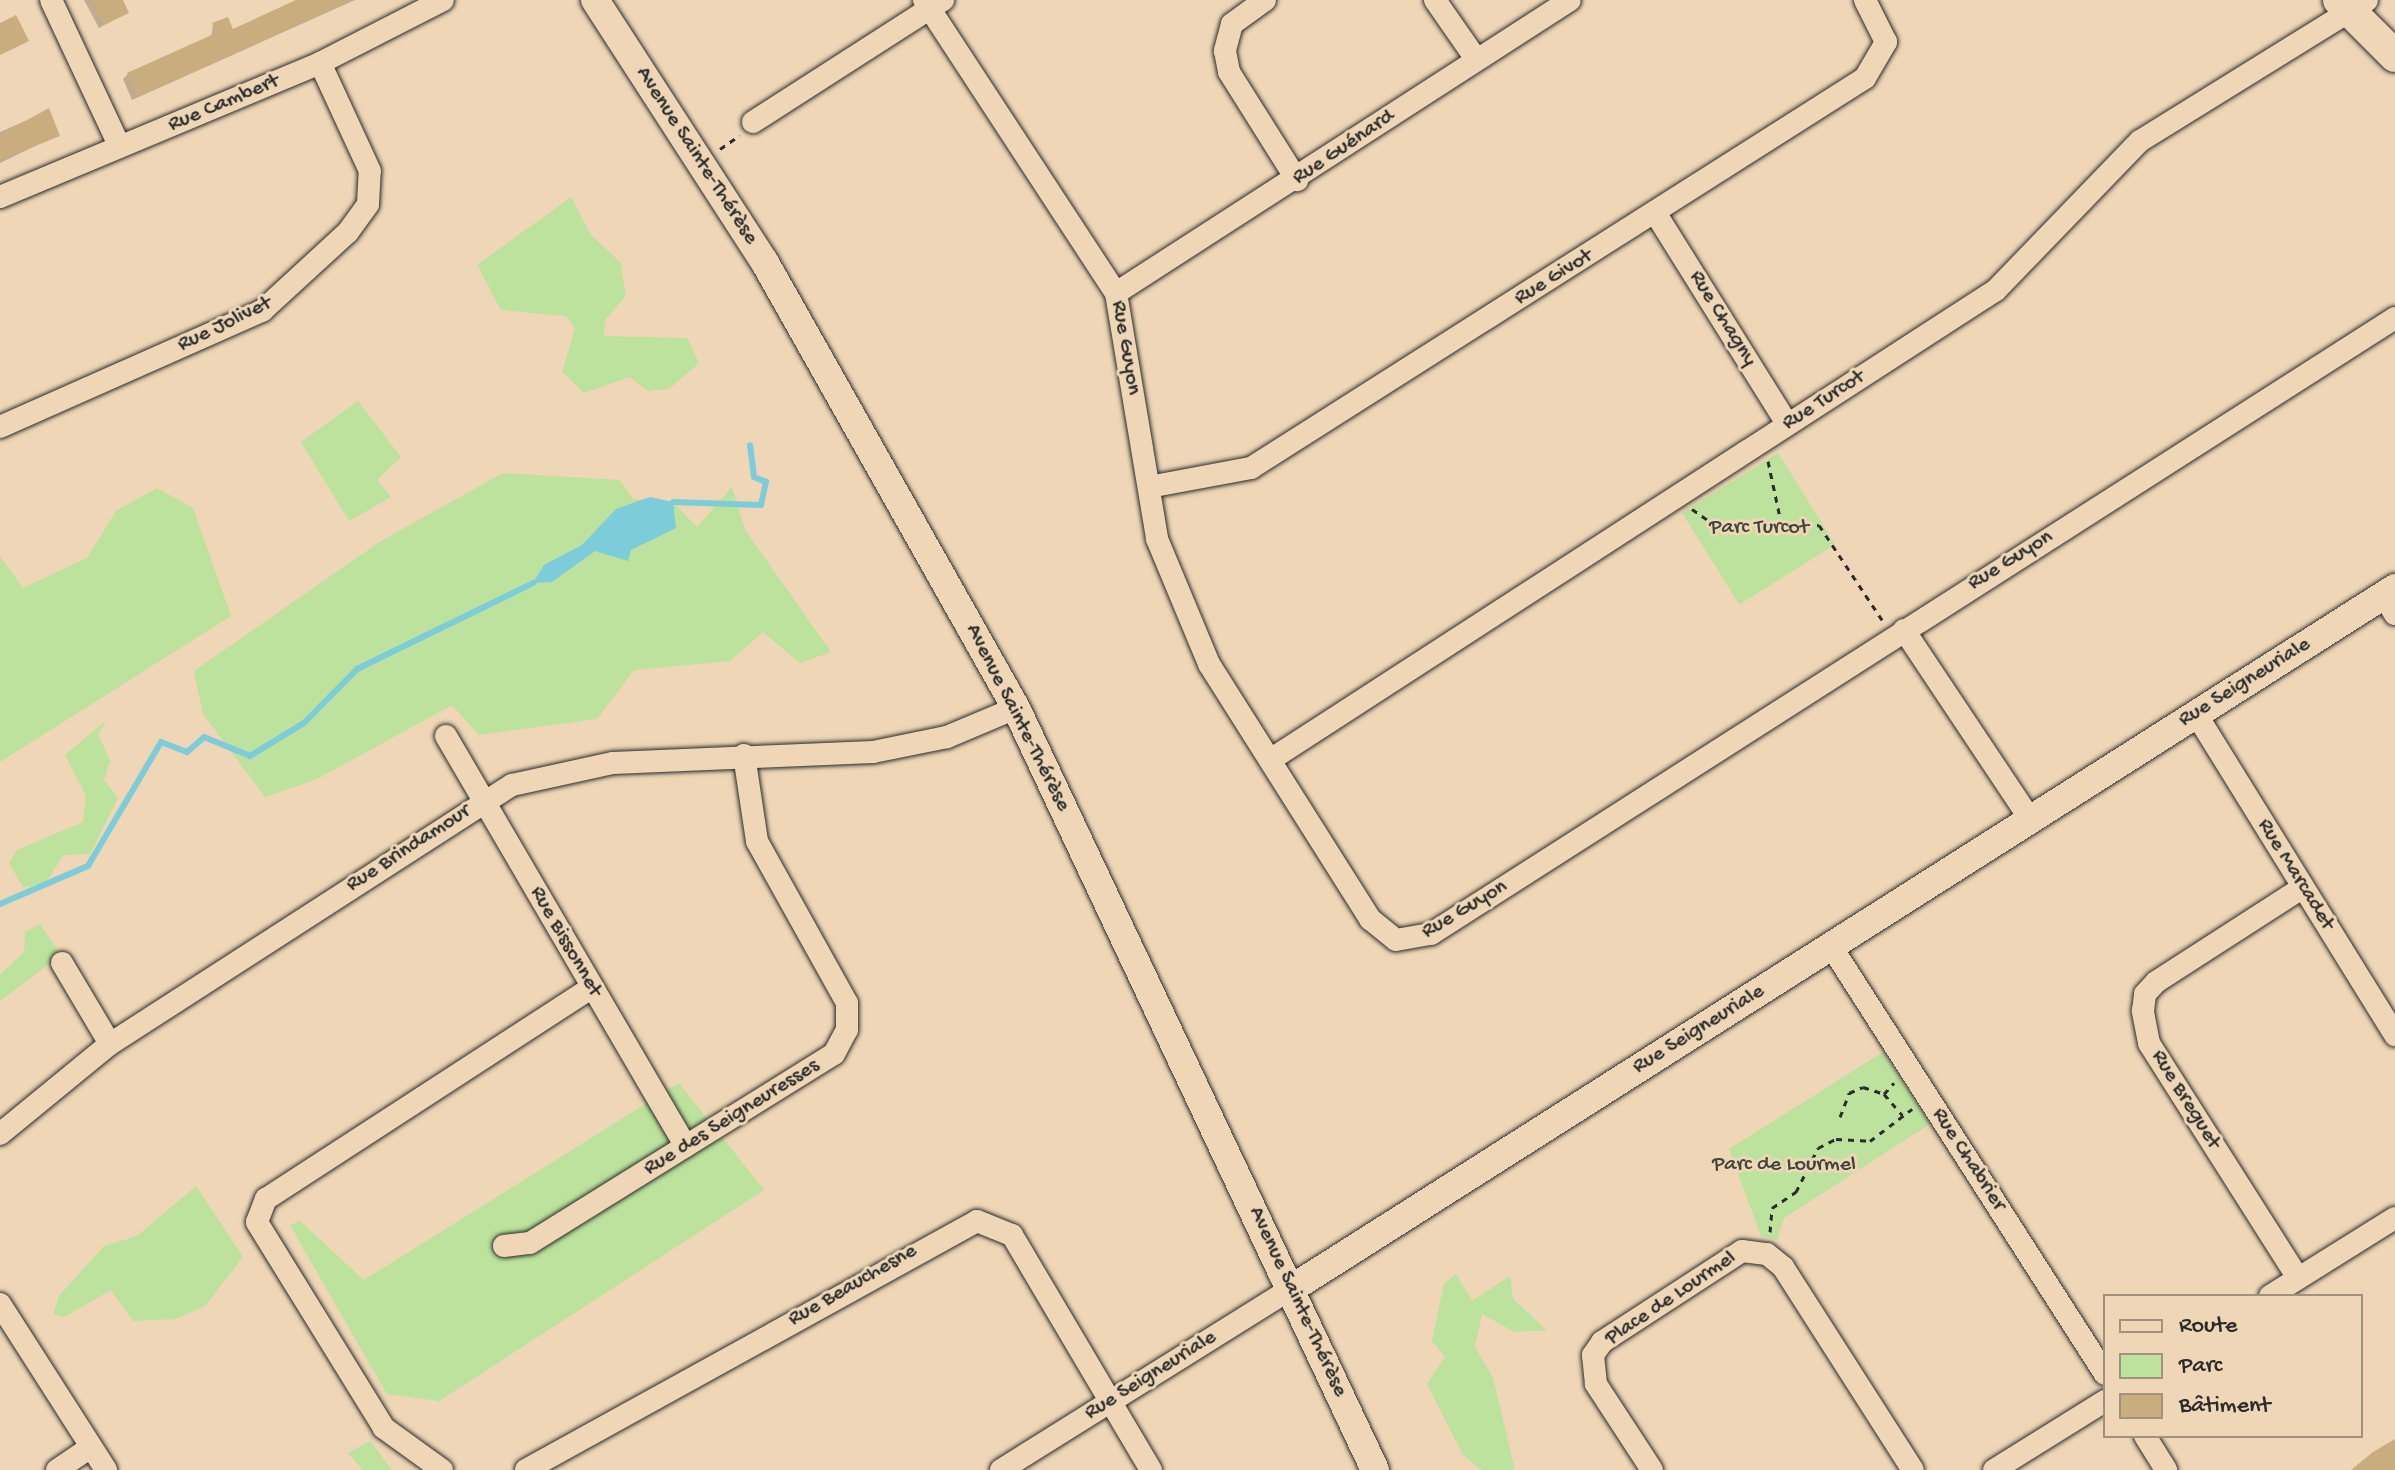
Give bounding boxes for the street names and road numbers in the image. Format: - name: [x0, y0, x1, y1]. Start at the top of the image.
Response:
- street label: Avenue Sainte-Thérèse: [629, 62, 763, 250]
- street label: Rue Cambert: [165, 69, 283, 139]
- street label: Rue Guénard: [1288, 104, 1400, 192]
- street label: Rue Givot: [1510, 244, 1598, 312]
- street label: Rue Chagny: [1682, 266, 1762, 372]
- street label: Rue Jolivet: [174, 291, 276, 359]
- street label: Rue Guyon: [1104, 299, 1146, 397]
- street label: Rue Turcot: [1778, 365, 1870, 437]
- street label: Rue Guyon: [1964, 525, 2058, 597]
- street label: Avenue Sainte-Thérèse: [958, 620, 1076, 816]
- street label: Rue Seigneuriale: [2174, 632, 2316, 734]
- street label: Rue Brindamour: [342, 799, 476, 899]
- street label: Rue Marcadet: [2250, 814, 2340, 936]
- street label: Rue Guyon: [1417, 874, 1513, 946]
- street label: Rue Bissonnet: [523, 882, 607, 1002]
- street label: Rue Seigneuriale: [1628, 979, 1770, 1081]
- street label: Rue Breguet: [2144, 1046, 2226, 1154]
- street label: Rue des Seigneuresses: [639, 1053, 825, 1183]
- street label: Rue Chabrier: [1925, 1103, 2011, 1217]
- street label: Avenue Sainte-Thérèse: [1241, 1203, 1353, 1401]
- street label: Rue Beauchesne: [784, 1239, 922, 1333]
- street label: Place de Lourmel: [1601, 1246, 1741, 1352]
- street label: Rue Seigneuriale: [1080, 1325, 1222, 1427]

